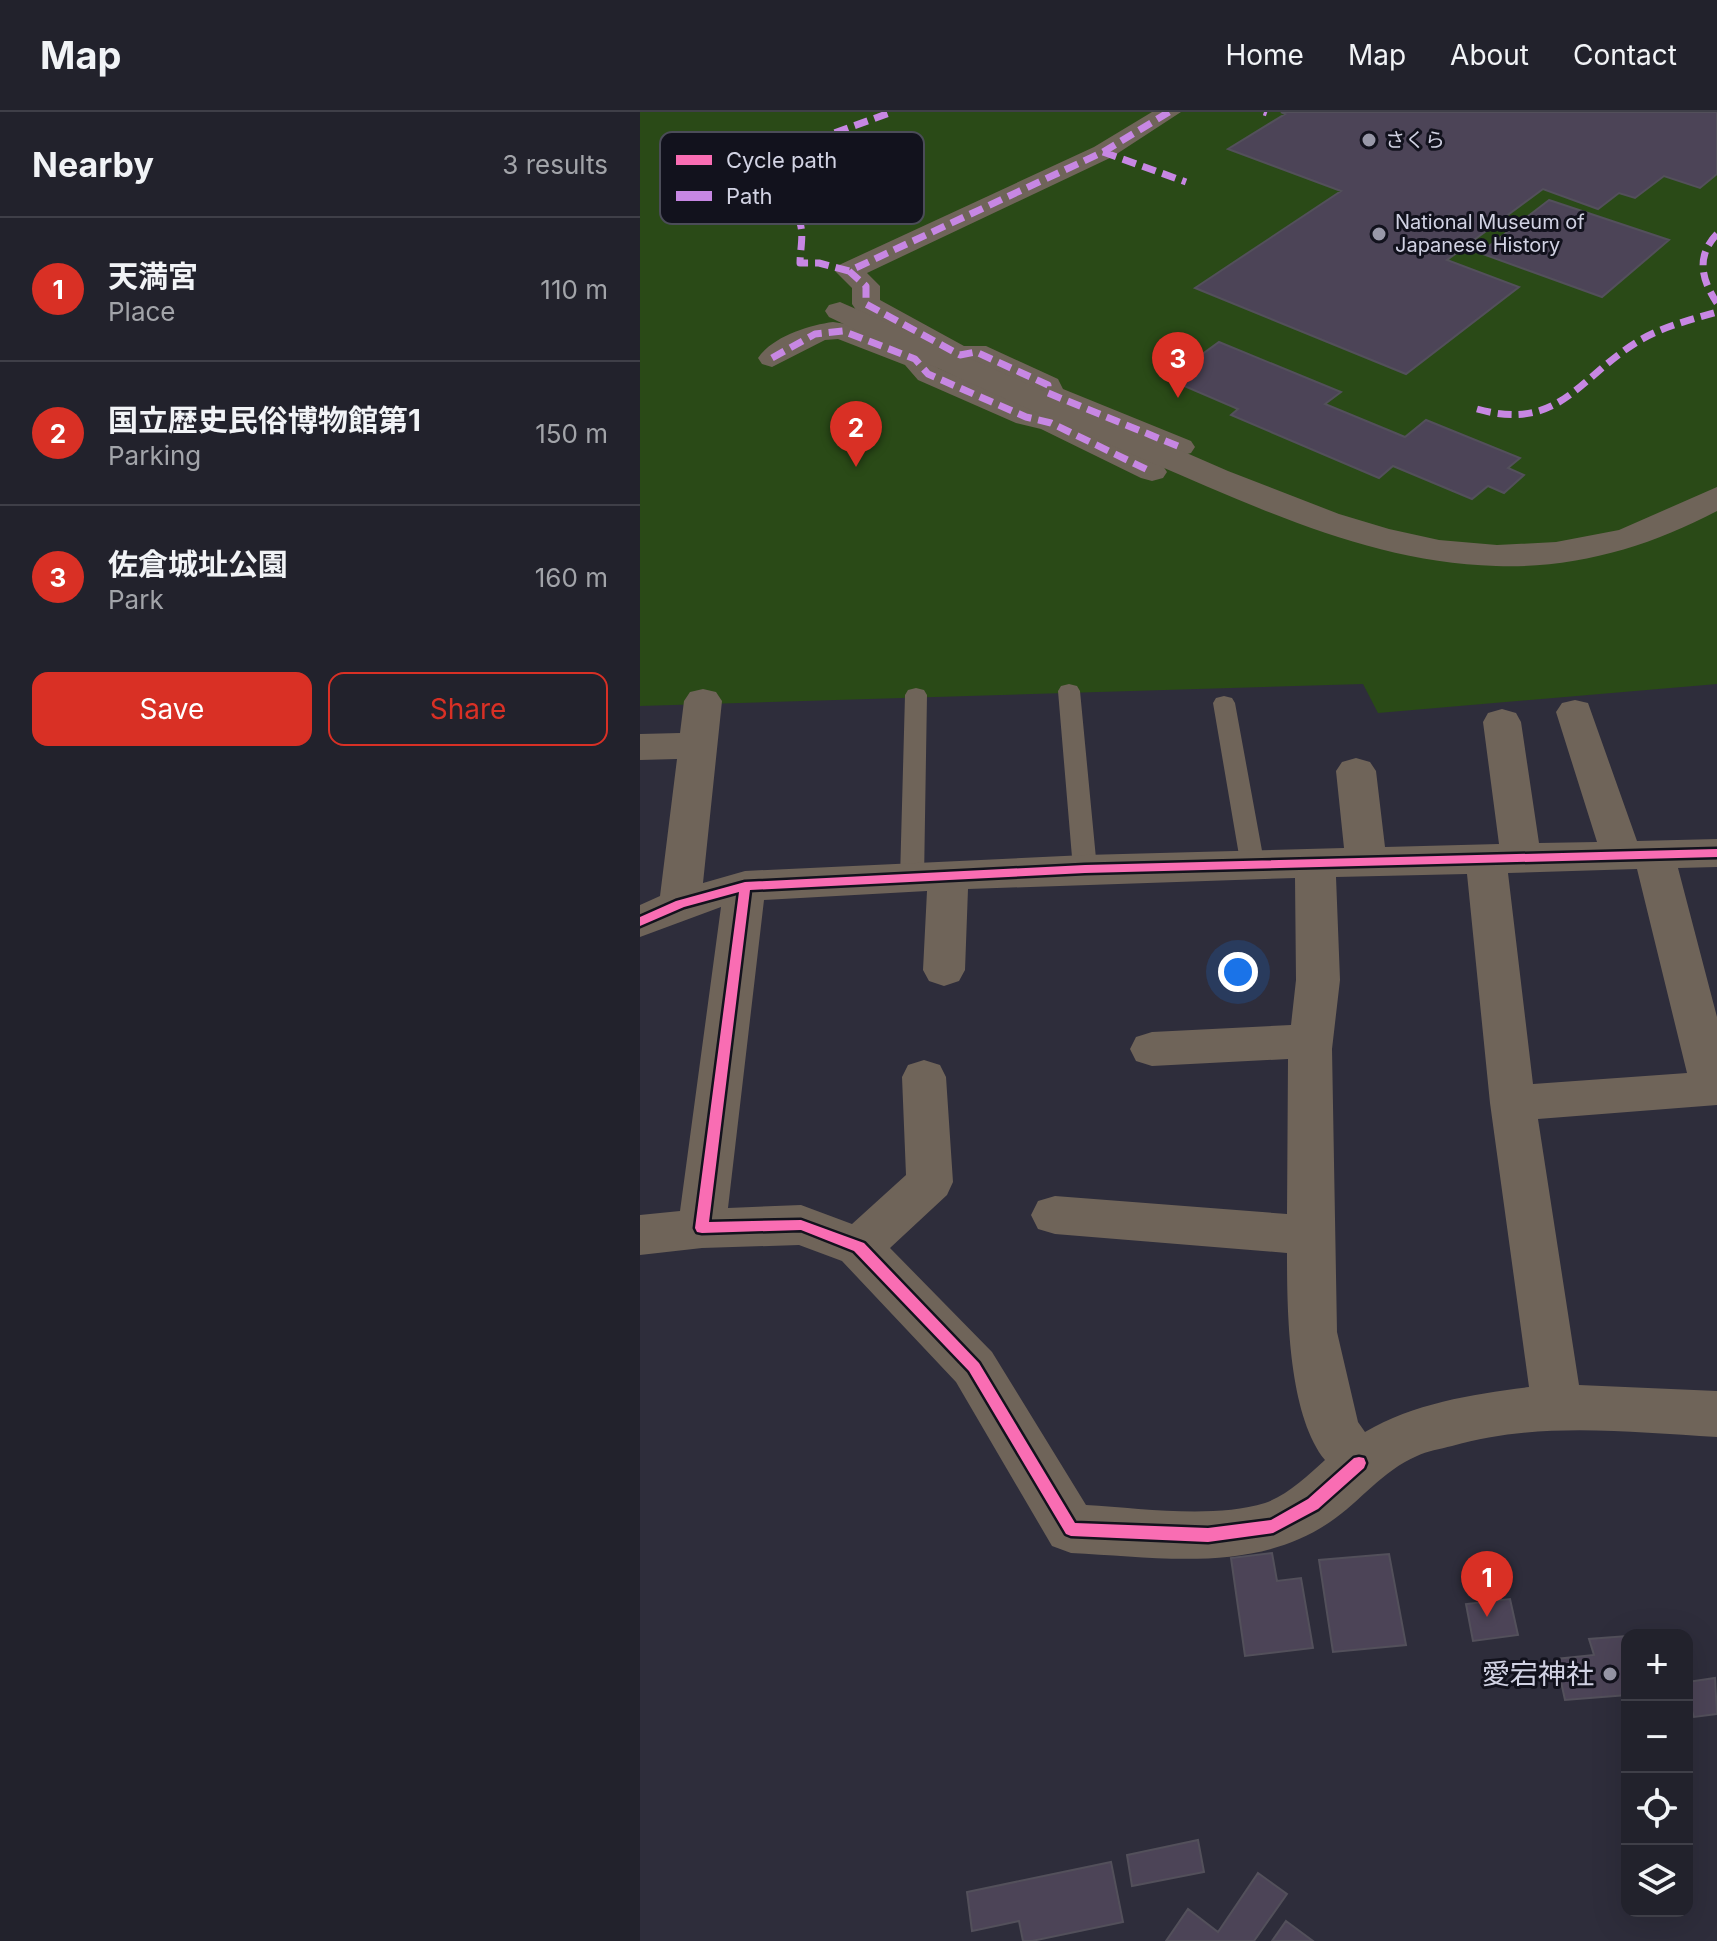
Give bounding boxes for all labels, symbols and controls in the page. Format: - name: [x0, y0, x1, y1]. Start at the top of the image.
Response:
- text: Map: [40, 32, 121, 78]
- text: Home: [1225, 38, 1304, 72]
- text: Map: [1348, 38, 1406, 72]
- text: About: [1450, 38, 1529, 72]
- text: Contact: [1573, 38, 1677, 72]
- place label: さくら: [1385, 128, 1445, 152]
- marker: さくら: [1360, 131, 1378, 149]
- legend: [660, 132, 924, 224]
- text: Nearby: [32, 144, 154, 185]
- text: Cycle path: [726, 147, 837, 173]
- text: 3 results: [502, 149, 608, 180]
- text: Path: [726, 183, 773, 209]
- place label: National Museum of Japanese History: [1395, 210, 1585, 257]
- marker: National Museum of Japanese History: [1370, 225, 1388, 243]
- text: 天満宮: [108, 258, 198, 294]
- text: 1: [52, 274, 64, 305]
- text: 110 m: [540, 274, 608, 305]
- text: Place: [108, 296, 176, 327]
- pin: 3: [1152, 332, 1204, 398]
- pin: 2: [830, 401, 882, 467]
- text: 国立歴史民俗博物館第1: [108, 402, 421, 438]
- text: 2: [50, 418, 66, 449]
- text: 150 m: [535, 418, 608, 449]
- text: Parking: [108, 440, 201, 471]
- text: 佐倉城址公園: [108, 546, 288, 582]
- text: 3: [50, 562, 66, 593]
- text: 160 m: [535, 562, 608, 593]
- text: Park: [108, 584, 164, 615]
- button: Save: [32, 672, 312, 746]
- button: Share: [328, 672, 608, 746]
- your location: [1218, 952, 1258, 992]
- pin: 1: [1461, 1551, 1513, 1617]
- map controls: [1621, 1629, 1693, 1917]
- button: +: [1621, 1629, 1693, 1701]
- place label: 愛宕神社: [1482, 1657, 1594, 1691]
- marker: 愛宕神社: [1601, 1665, 1619, 1683]
- button: −: [1621, 1701, 1693, 1773]
- button: locate: [1621, 1773, 1693, 1845]
- button: layers: [1621, 1845, 1693, 1917]

